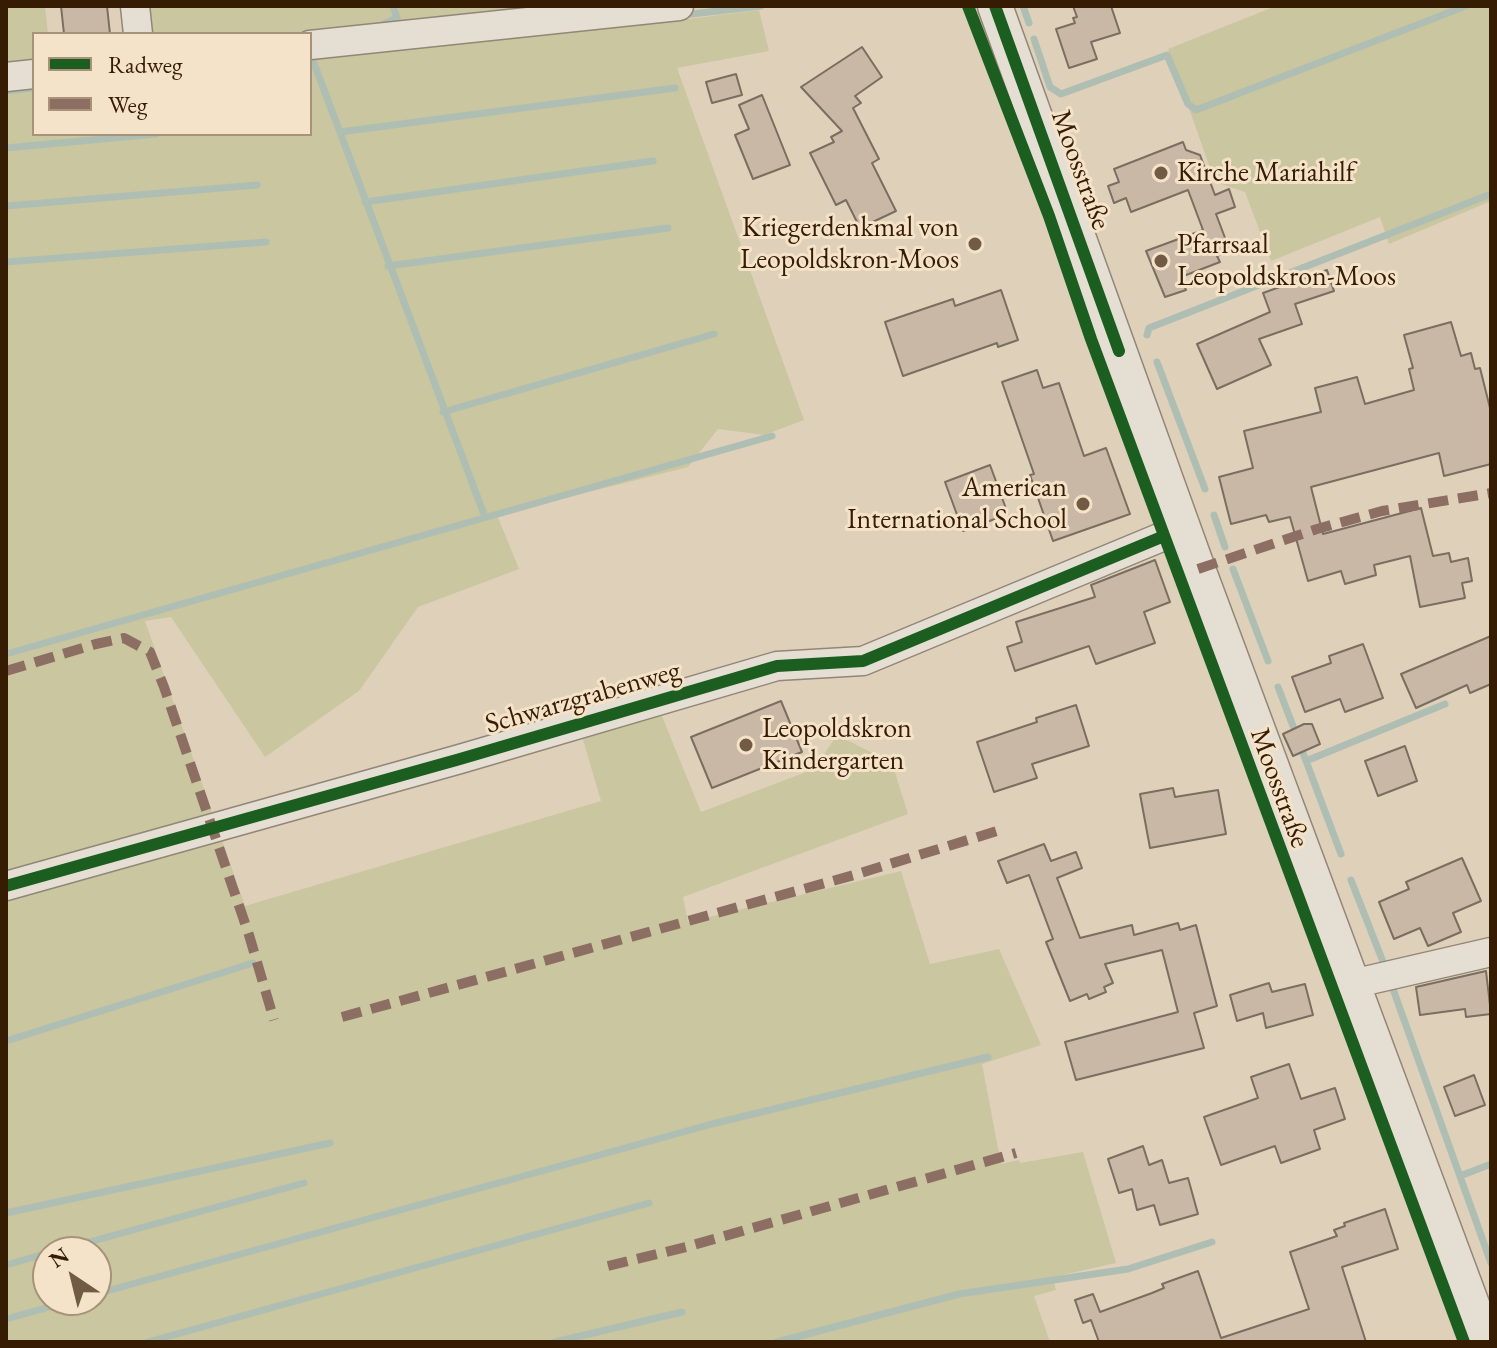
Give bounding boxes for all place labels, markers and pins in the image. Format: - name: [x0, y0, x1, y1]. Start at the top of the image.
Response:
- place label: Kirche Mariahilf: [1177, 156, 1355, 190]
- marker: Kirche Mariahilf: [1152, 164, 1170, 182]
- place label: Kriegerdenkmal von Leopoldskron-Moos: [740, 211, 959, 277]
- place label: Pfarrsaal Leopoldskron-Moos: [1177, 228, 1396, 294]
- marker: Kriegerdenkmal von Leopoldskron-Moos: [966, 235, 984, 253]
- marker: Pfarrsaal Leopoldskron-Moos: [1152, 252, 1170, 270]
- place label: American International School: [847, 471, 1067, 537]
- marker: American International School: [1074, 495, 1092, 513]
- place label: Leopoldskron Kindergarten: [762, 712, 912, 778]
- marker: Leopoldskron Kindergarten: [737, 736, 755, 754]

